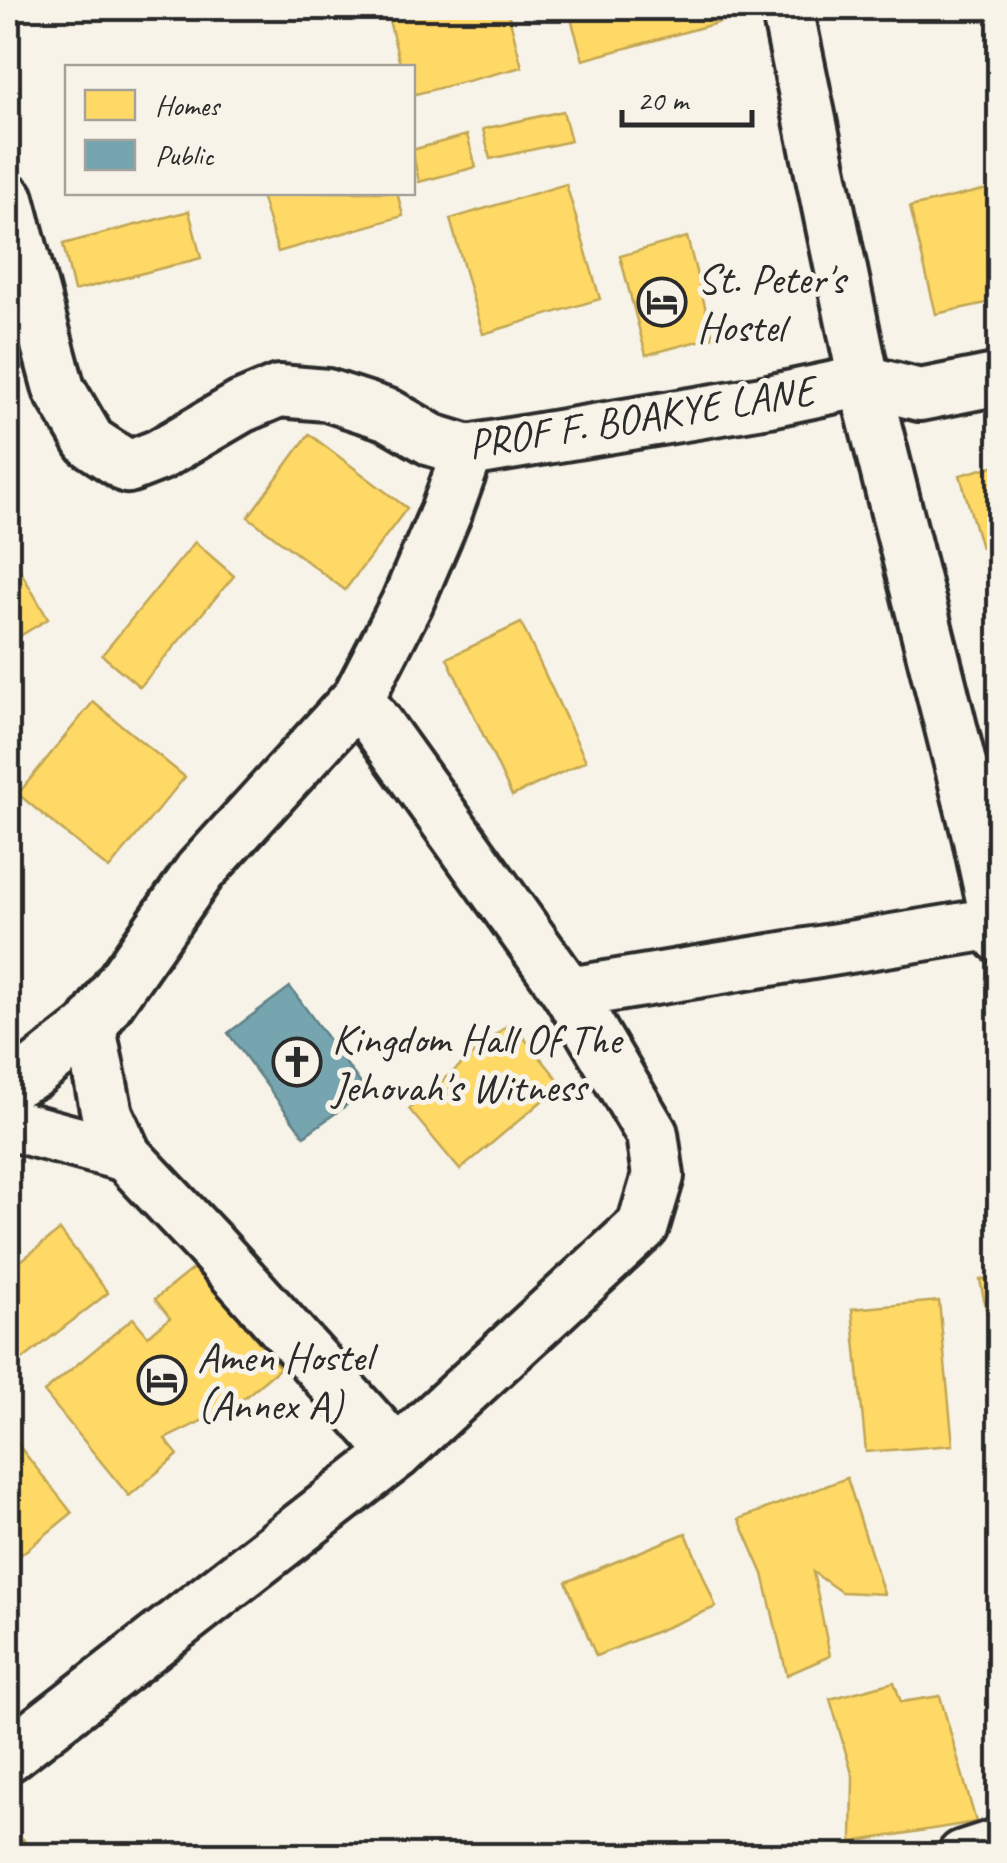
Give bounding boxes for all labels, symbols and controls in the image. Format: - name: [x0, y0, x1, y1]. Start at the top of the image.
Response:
- legend: [65, 65, 415, 195]
- scale bar: [622, 65, 752, 127]
- text: 20 m: [637, 81, 690, 119]
- text: Homes: [155, 86, 222, 124]
- text: Public: [155, 136, 215, 174]
- place label: St. Peter's Hostel: [697, 253, 849, 354]
- hotel icon: St. Peter's Hostel: [636, 276, 688, 328]
- street label: PROF F. BOAKYE LANE: [464, 363, 823, 471]
- place label: Kingdom Hall Of The Jehovah's Witness: [330, 1013, 625, 1114]
- church icon: Kingdom Hall Of The Jehovah's Witness: [271, 1036, 323, 1088]
- place label: Amen Hostel (Annex A): [197, 1331, 379, 1432]
- hotel icon: Amen Hostel (Annex A): [136, 1354, 188, 1406]

